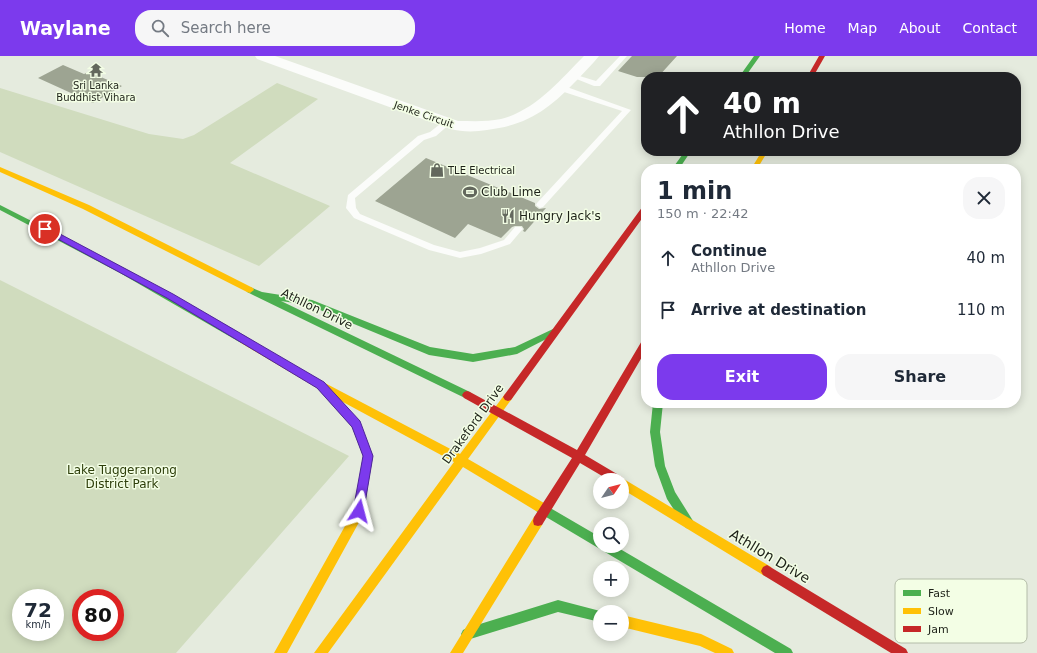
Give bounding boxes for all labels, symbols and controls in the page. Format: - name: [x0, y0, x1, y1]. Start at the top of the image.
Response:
- search box: [135, 10, 415, 46]
- text: Waylane: [20, 17, 111, 39]
- icon: search: [149, 17, 171, 39]
- text: Search here: [181, 19, 271, 37]
- text: Home: [784, 20, 826, 36]
- text: Map: [848, 20, 877, 36]
- text: About: [899, 20, 941, 36]
- text: Contact: [963, 20, 1017, 36]
- temple icon: Sri Lanka Buddhist Vihara: [88, 62, 104, 78]
- place label: Sri Lanka Buddhist Vihara: [56, 80, 136, 103]
- text: 40 m: [723, 87, 801, 120]
- icon: ahead: [657, 88, 709, 140]
- street label: Jenke Circuit: [392, 99, 455, 130]
- text: Athllon Drive: [723, 121, 840, 142]
- shop icon: TLE Electrical: [429, 162, 445, 178]
- place label: TLE Electrical: [447, 165, 515, 176]
- text: 1 min: [657, 177, 732, 205]
- button: close: [963, 177, 1005, 219]
- sports icon: Club Lime: [462, 184, 478, 200]
- place label: Club Lime: [481, 185, 541, 199]
- text: 150 m · 22:42: [657, 206, 748, 221]
- restaurant icon: Hungry Jack's: [500, 208, 516, 224]
- place label: Hungry Jack's: [519, 209, 601, 223]
- pin: [28, 212, 62, 246]
- icon: arrive: [34, 218, 56, 240]
- text: Continue: [691, 242, 767, 260]
- icon: ahead: [657, 247, 679, 269]
- text: 40 m: [967, 249, 1005, 267]
- text: Athllon Drive: [691, 260, 775, 275]
- street label: Athllon Drive: [279, 286, 355, 332]
- icon: arrive: [657, 299, 679, 321]
- text: Arrive at destination: [691, 301, 866, 319]
- text: 110 m: [957, 301, 1005, 319]
- button: Exit: [657, 354, 827, 400]
- button: Share: [835, 354, 1005, 400]
- street label: Drakeford Drive: [439, 381, 507, 467]
- park label: Lake Tuggeranong District Park: [67, 463, 177, 491]
- north arrow: [593, 473, 629, 509]
- map controls: [593, 473, 629, 641]
- position arrow: [338, 490, 380, 532]
- button: search: [593, 517, 629, 553]
- street label: Athllon Drive: [727, 526, 813, 586]
- button: +: [593, 561, 629, 597]
- legend: [895, 579, 1027, 643]
- text: Fast: [928, 587, 951, 600]
- speed limit sign: 80: [72, 589, 124, 641]
- text: 72: [24, 598, 52, 622]
- button: −: [593, 605, 629, 641]
- text: Slow: [928, 605, 954, 618]
- text: km/h: [25, 619, 51, 630]
- text: Jam: [927, 623, 949, 636]

